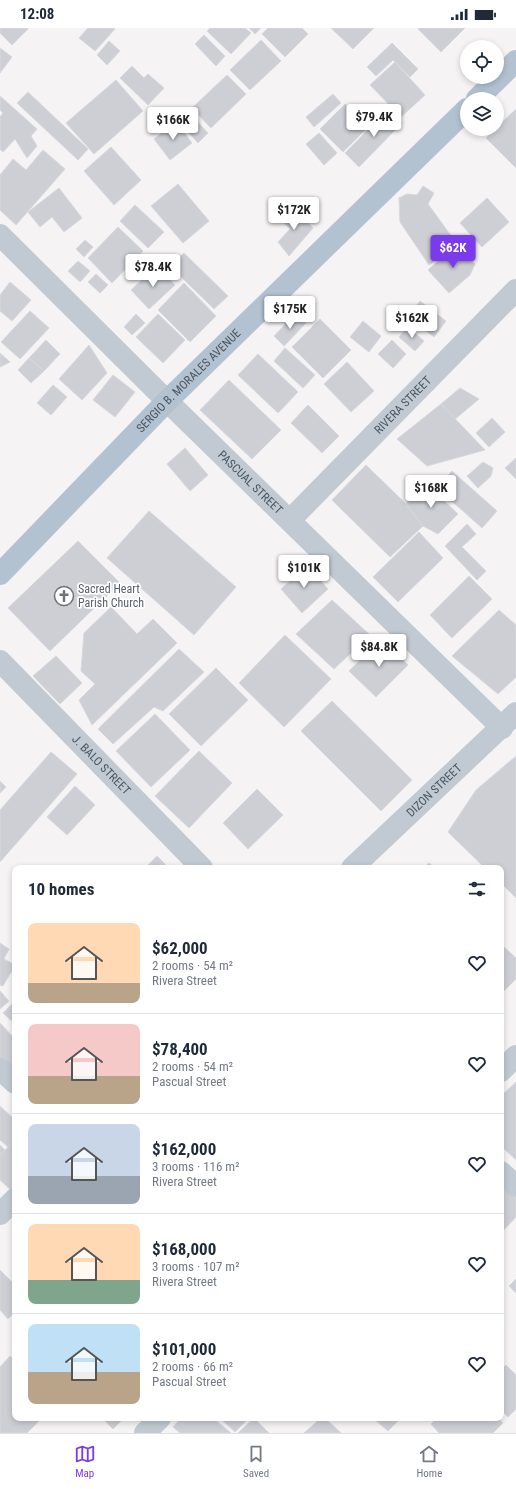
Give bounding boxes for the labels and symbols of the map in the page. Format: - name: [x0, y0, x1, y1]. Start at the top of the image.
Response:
- pin: $79.4K: [341, 104, 407, 138]
- pin: $166K: [145, 107, 201, 141]
- pin: $172K: [266, 197, 322, 231]
- pin: $62K: [429, 235, 477, 269]
- pin: $78.4K: [120, 254, 186, 288]
- pin: $175K: [262, 296, 318, 330]
- pin: $162K: [384, 305, 440, 339]
- street label: SERGIO B. MORALES AVENUE: [134, 326, 243, 435]
- street label: RIVERA STREET: [371, 373, 434, 437]
- street label: PASCUAL STREET: [215, 448, 286, 517]
- pin: $168K: [403, 475, 459, 509]
- pin: $101K: [276, 555, 332, 589]
- place label: Sacred Heart Parish Church: [78, 582, 144, 610]
- church icon: Sacred Heart Parish Church: [53, 585, 75, 607]
- pin: $84.8K: [346, 634, 412, 668]
- street label: J. BALO STREET: [69, 732, 133, 797]
- street label: DIZON STREET: [404, 761, 465, 820]

